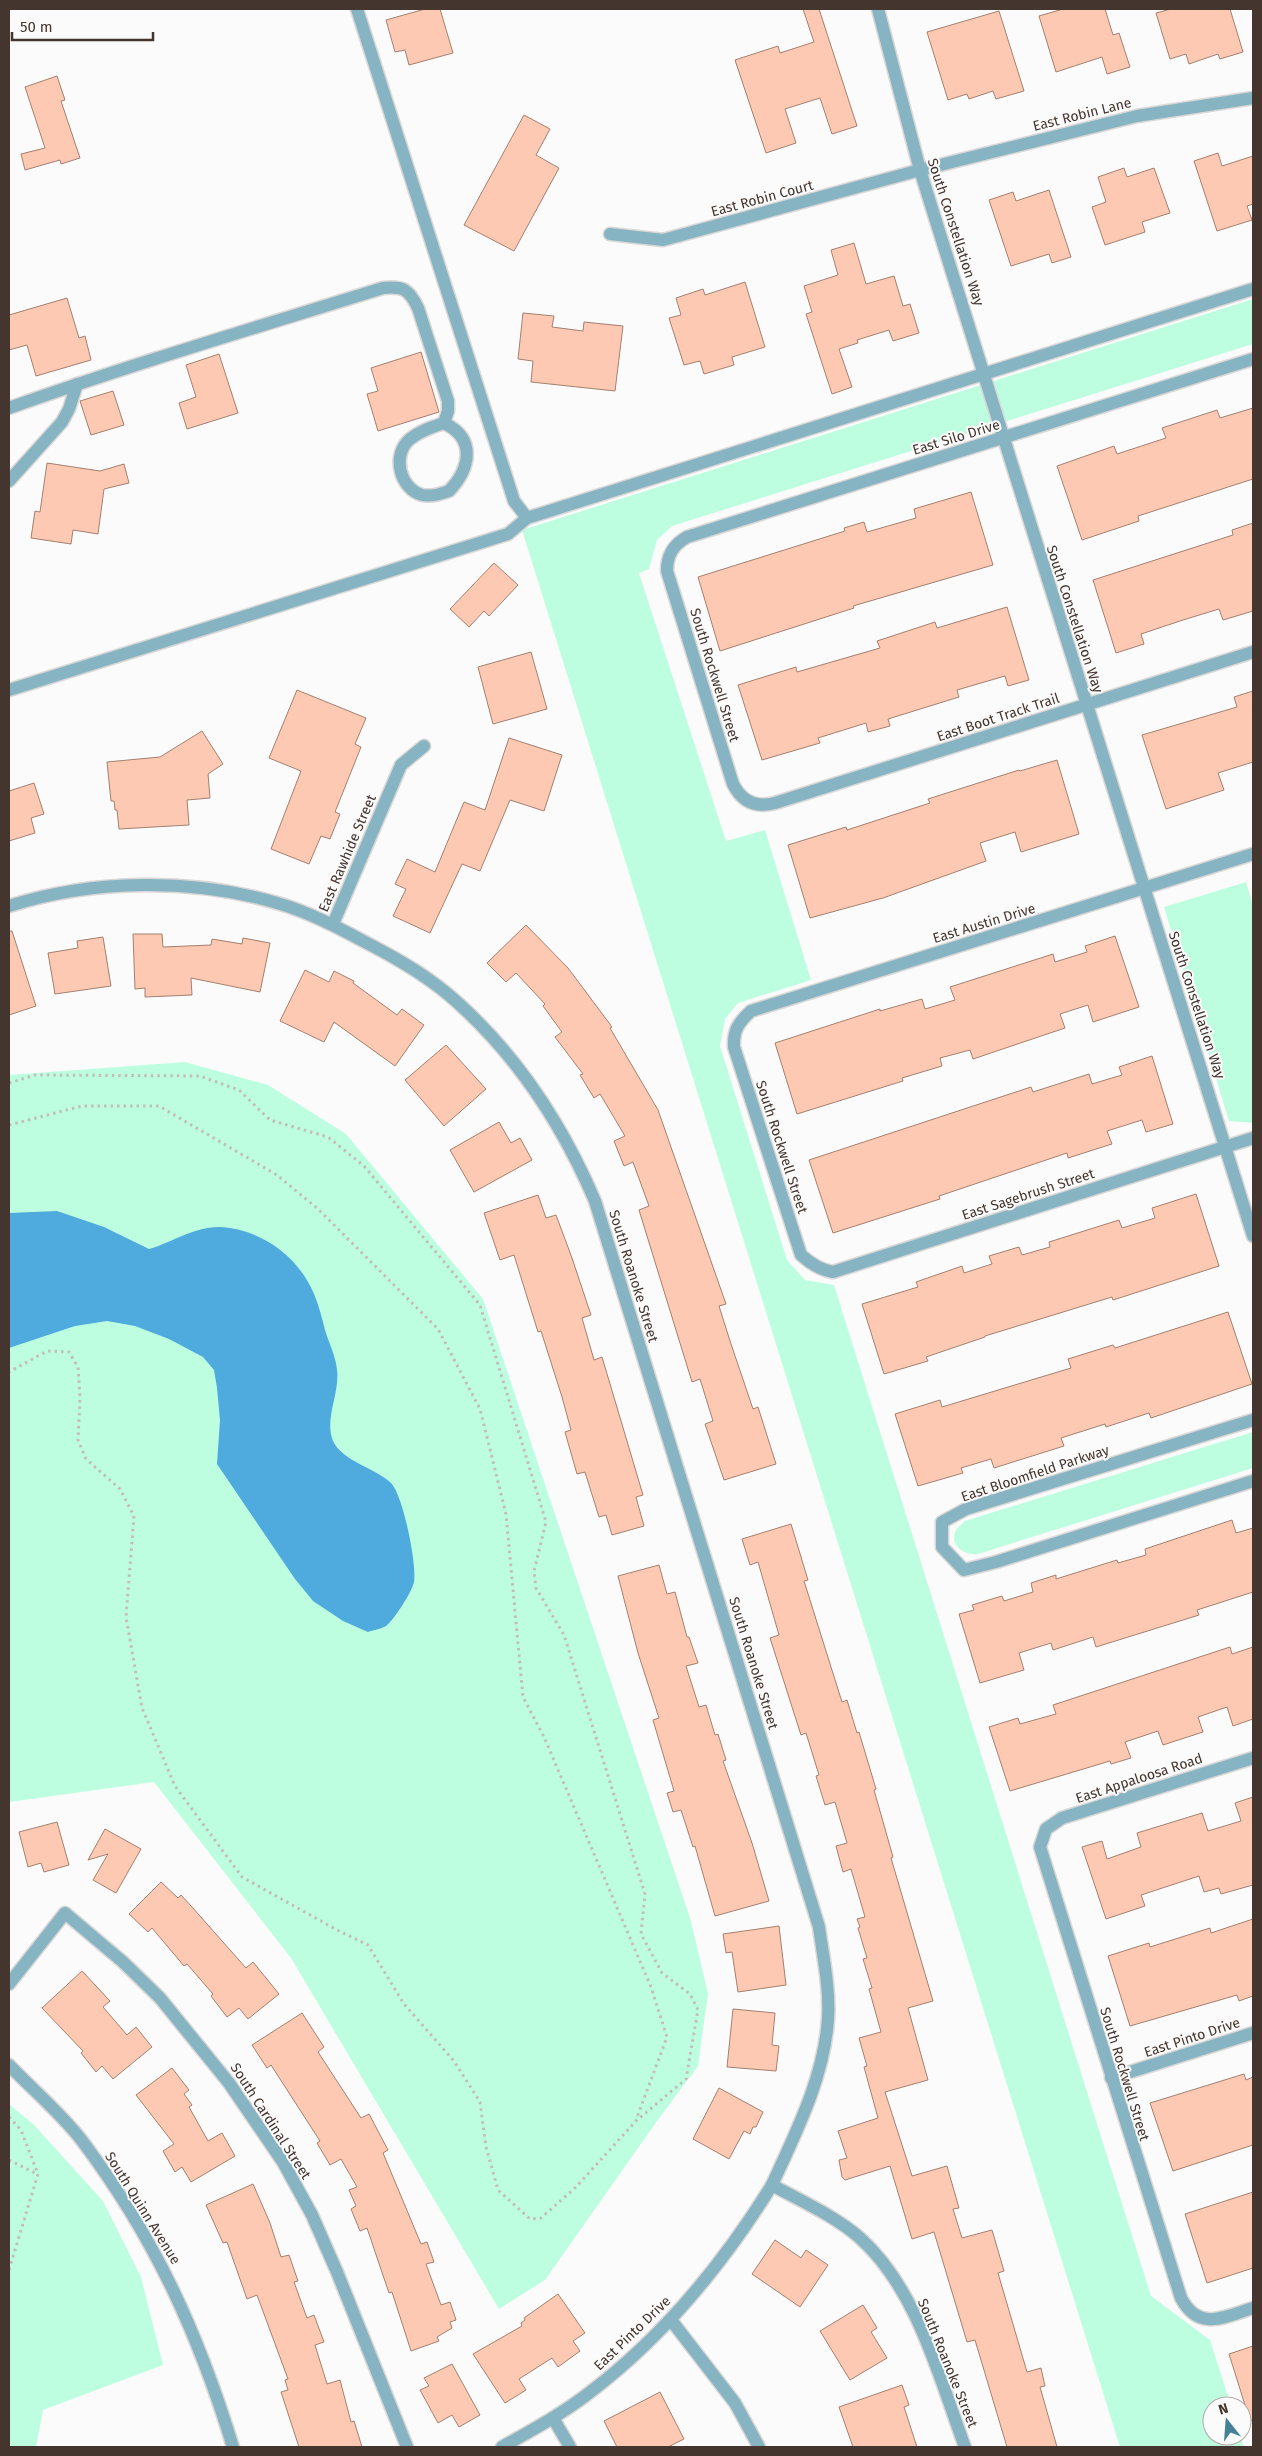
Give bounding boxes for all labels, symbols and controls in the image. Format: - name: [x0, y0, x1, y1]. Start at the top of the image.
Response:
- scale bar: [12, 10, 154, 42]
- text: 50 m: [20, 18, 53, 36]
- street label: East Robin Lane: [1031, 94, 1133, 135]
- street label: South Constellation Way: [924, 156, 987, 308]
- street label: East Robin Court: [709, 176, 816, 220]
- street label: East Silo Drive: [910, 416, 1002, 459]
- street label: South Constellation Way: [1043, 543, 1106, 695]
- street label: South Rockwell Street: [686, 606, 743, 745]
- street label: East Boot Track Trail: [935, 690, 1062, 745]
- street label: East Rawhide Street: [315, 791, 380, 914]
- street label: East Austin Drive: [931, 900, 1038, 947]
- street label: South Constellation Way: [1165, 929, 1228, 1081]
- street label: South Rockwell Street: [752, 1079, 811, 1217]
- street label: East Sagebrush Street: [960, 1165, 1097, 1224]
- street label: South Roanoke Street: [605, 1208, 662, 1345]
- street label: East Bloomfield Parkway: [959, 1441, 1111, 1505]
- street label: South Roanoke Street: [725, 1595, 782, 1732]
- street label: East Appaloosa Road: [1074, 1750, 1205, 1807]
- street label: South Rockwell Street: [1096, 2005, 1153, 2144]
- street label: East Pinto Drive: [1142, 2014, 1242, 2061]
- street label: South Cardinal Street: [227, 2060, 315, 2183]
- street label: South Quinn Avenue: [101, 2149, 184, 2268]
- street label: East Pinto Drive: [590, 2293, 674, 2374]
- street label: South Roanoke Street: [914, 2296, 982, 2431]
- north arrow: [1202, 2396, 1252, 2446]
- text: N: [1216, 2400, 1230, 2419]

